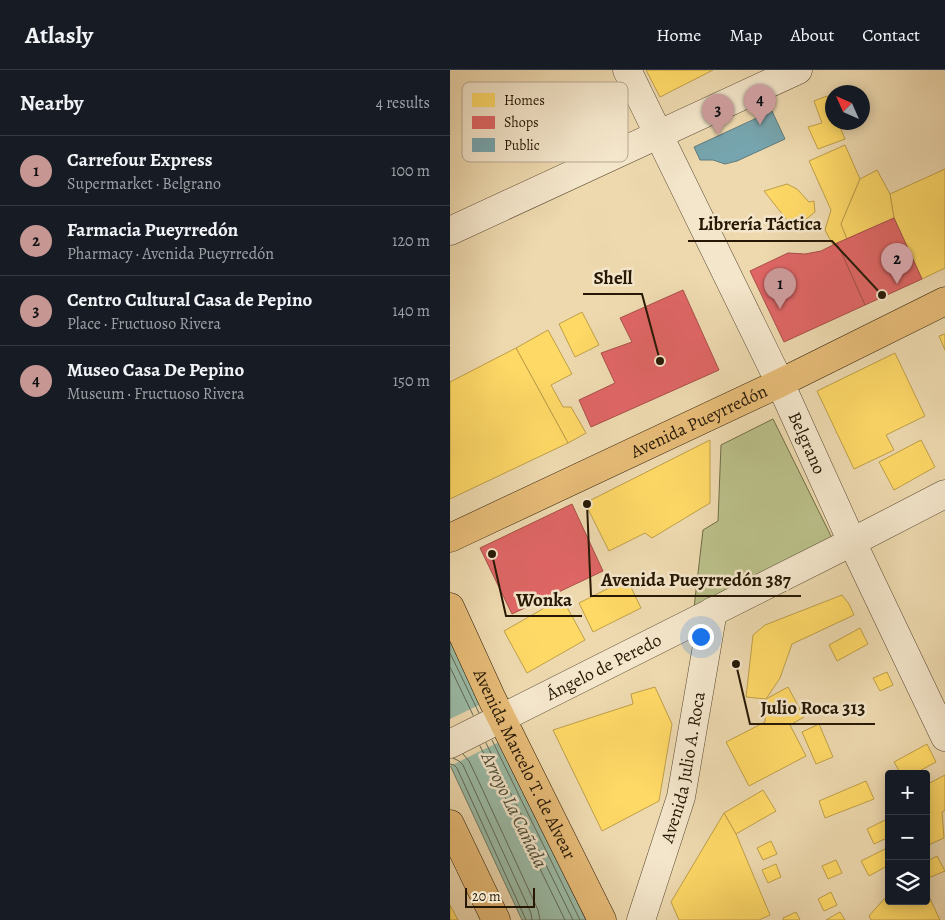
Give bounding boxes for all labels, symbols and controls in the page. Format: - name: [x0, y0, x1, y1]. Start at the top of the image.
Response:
- text: Atlasly: [25, 19, 93, 51]
- text: Home: [656, 23, 701, 47]
- text: Map: [729, 23, 762, 47]
- text: About: [790, 23, 834, 47]
- text: Contact: [862, 23, 920, 47]
- legend: [462, 82, 628, 162]
- pin: 4: [744, 84, 776, 125]
- north arrow: [825, 85, 870, 130]
- text: Nearby: [20, 89, 83, 117]
- text: Homes: [504, 91, 545, 110]
- text: 4 results: [376, 92, 430, 114]
- pin: 3: [702, 94, 734, 135]
- text: Shops: [504, 113, 539, 132]
- text: Public: [504, 136, 540, 155]
- text: Carrefour Express: [67, 147, 213, 173]
- text: 1: [33, 160, 39, 182]
- text: 100 m: [391, 160, 430, 182]
- text: Supermarket · Belgrano: [67, 173, 221, 195]
- callout: Librería Táctica: [688, 207, 832, 241]
- text: Librería Táctica: [698, 211, 823, 237]
- text: Farmacia Pueyrredón: [67, 217, 238, 243]
- text: 2: [32, 230, 40, 252]
- text: 120 m: [392, 230, 430, 252]
- text: Pharmacy · Avenida Pueyrredón: [67, 243, 274, 265]
- pin: 2: [881, 243, 913, 284]
- callout: Shell: [583, 260, 642, 294]
- text: Shell: [593, 265, 633, 291]
- pin: 1: [764, 268, 796, 309]
- text: Centro Cultural Casa de Pepino: [67, 287, 312, 313]
- text: 3: [33, 300, 39, 322]
- text: 140 m: [392, 300, 430, 322]
- text: Place · Fructuoso Rivera: [67, 313, 221, 335]
- text: Museo Casa De Pepino: [67, 357, 244, 383]
- text: 4: [32, 370, 40, 392]
- text: 150 m: [393, 370, 430, 392]
- street label: Avenida Pueyrredón: [626, 379, 771, 464]
- text: Museum · Fructuoso Rivera: [67, 383, 244, 405]
- street label: Belgrano: [783, 408, 832, 478]
- callout: Avenida Pueyrredón 387: [591, 562, 801, 596]
- text: Avenida Pueyrredón 387: [600, 567, 792, 593]
- callout: Wonka: [506, 582, 582, 616]
- text: Wonka: [515, 587, 573, 613]
- your location: [688, 624, 714, 650]
- street label: Ángelo de Peredo: [541, 628, 665, 706]
- street label: Avenida Marcelo T. de Alvear: [467, 664, 582, 863]
- street label: Avenida Julio A. Roca: [655, 689, 711, 847]
- callout: Julio Roca 313: [750, 690, 875, 724]
- text: Julio Roca 313: [761, 695, 865, 721]
- water label: Arroyo La Cañada: [474, 747, 553, 873]
- map controls: [885, 770, 930, 905]
- button: +: [885, 770, 930, 815]
- button: −: [885, 815, 930, 860]
- button: layers: [885, 860, 930, 905]
- scale bar: [465, 885, 535, 908]
- text: 20 m: [472, 887, 501, 906]

